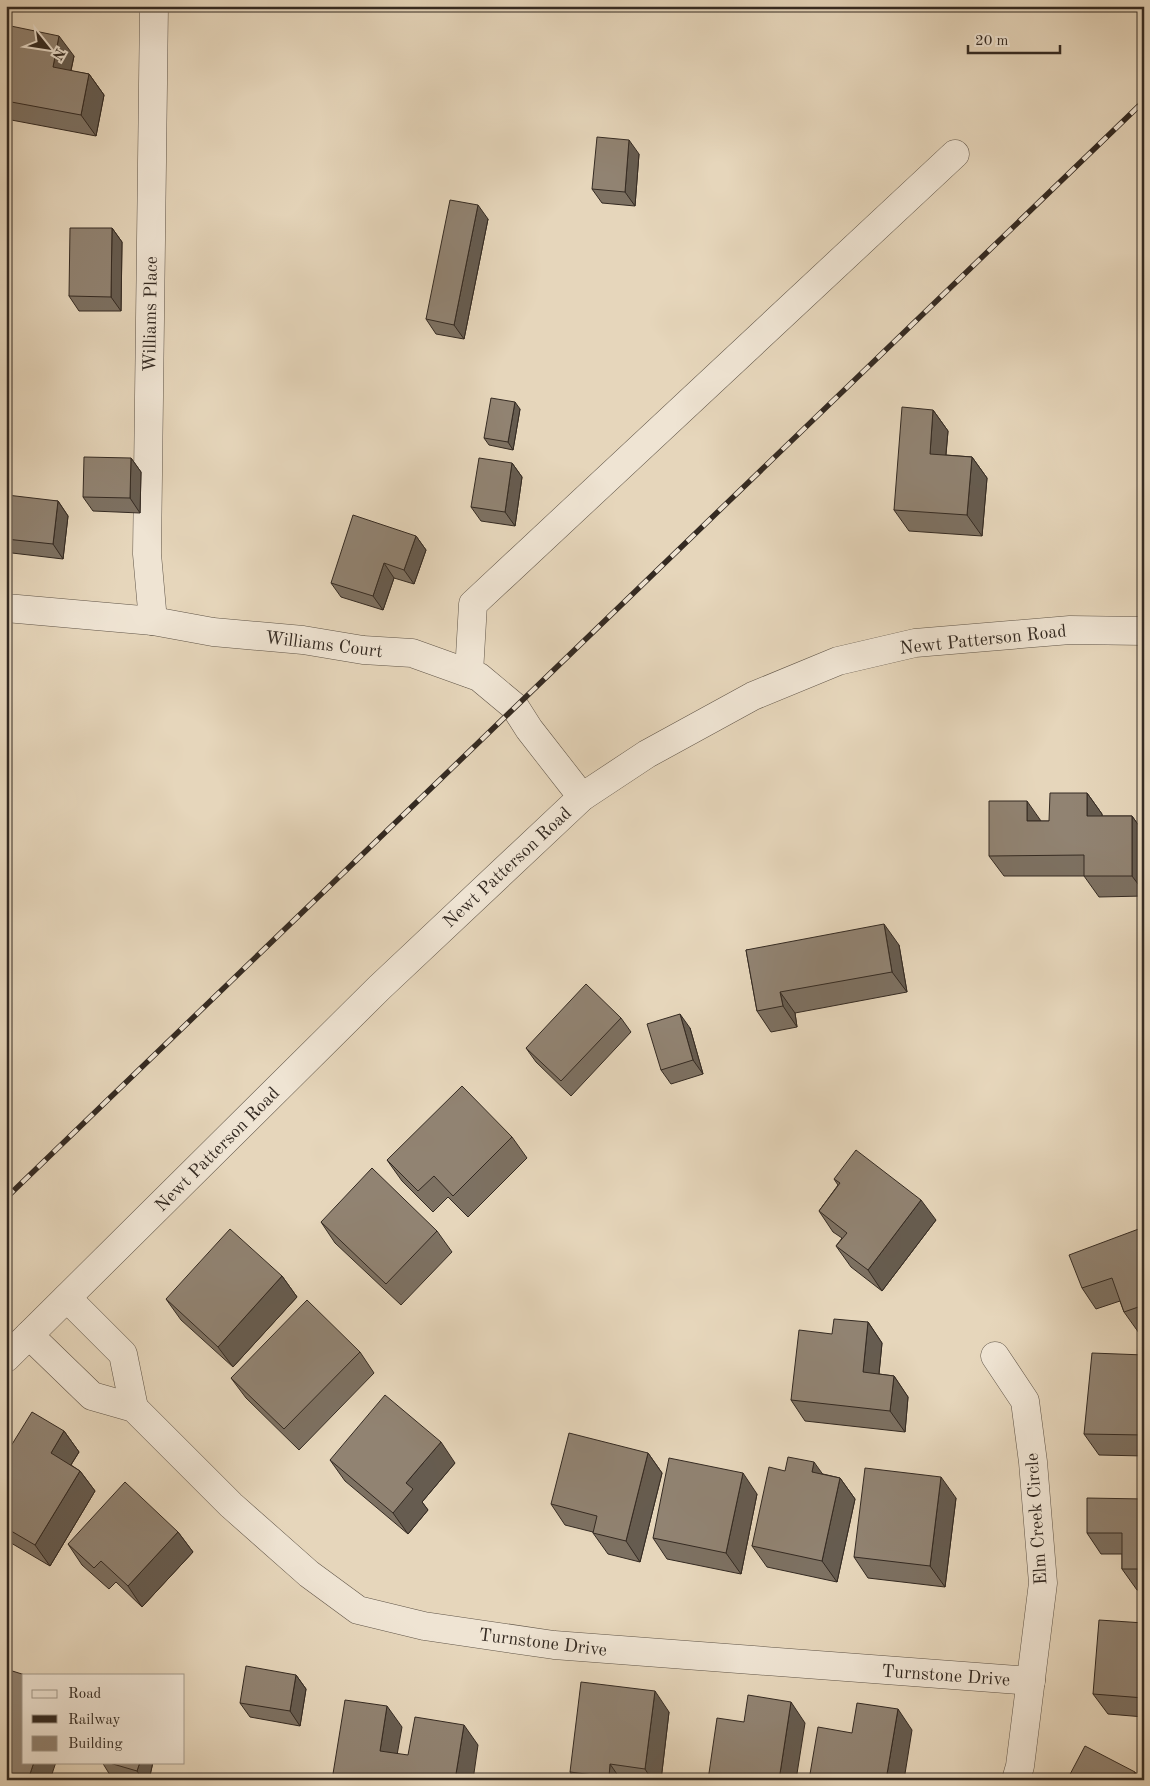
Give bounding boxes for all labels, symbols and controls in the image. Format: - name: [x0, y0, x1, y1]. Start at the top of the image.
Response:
- north arrow: [22, 22, 72, 72]
- scale bar: [968, 22, 1060, 54]
- text: 20 m: [975, 34, 1009, 49]
- text: N: [50, 46, 67, 62]
- street label: Williams Place: [141, 256, 161, 372]
- street label: Newt Patterson Road: [899, 622, 1067, 658]
- street label: Williams Court: [264, 629, 384, 661]
- street label: Newt Patterson Road: [440, 804, 575, 931]
- street label: Newt Patterson Road: [152, 1084, 283, 1215]
- street label: Elm Creek Circle: [1023, 1452, 1051, 1586]
- street label: Turnstone Drive: [478, 1626, 608, 1660]
- street label: Turnstone Drive: [881, 1663, 1011, 1689]
- legend: [22, 1674, 185, 1764]
- text: Road: [68, 1687, 102, 1702]
- text: Railway: [68, 1713, 121, 1728]
- text: Building: [68, 1737, 123, 1752]

